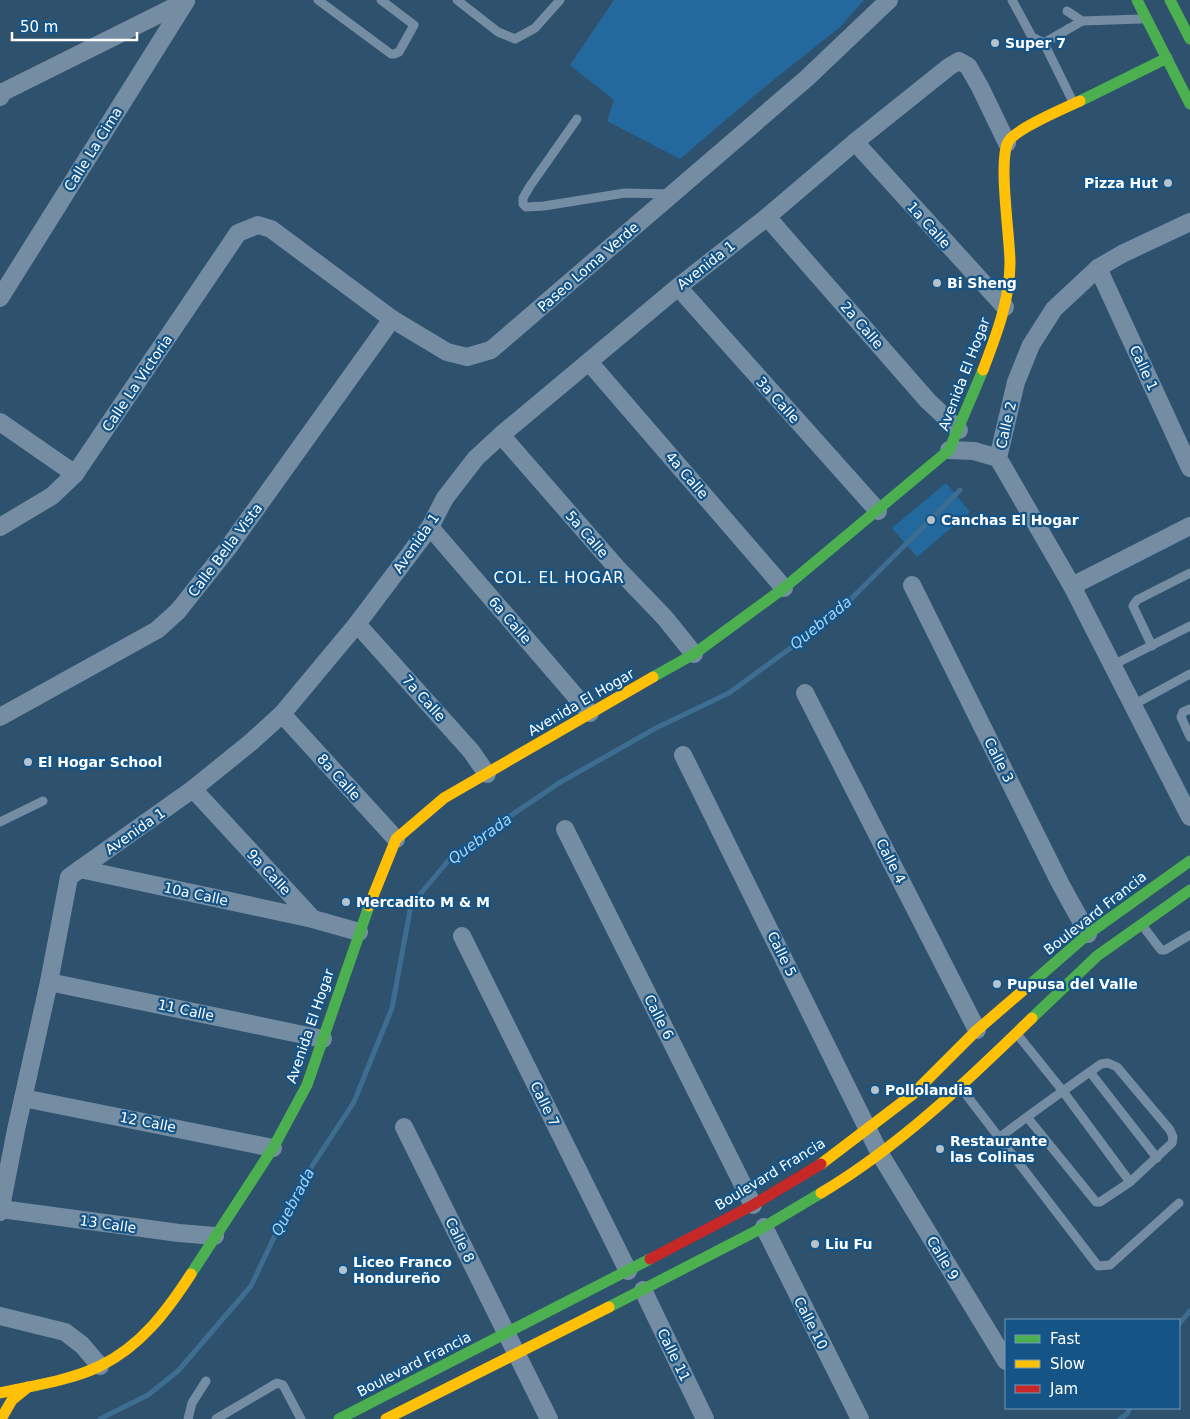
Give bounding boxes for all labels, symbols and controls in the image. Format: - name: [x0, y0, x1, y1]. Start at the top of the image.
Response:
- scale bar: [12, 10, 138, 42]
- text: 50 m: [20, 18, 58, 36]
- place label: Super 7: [1005, 35, 1066, 51]
- marker: Super 7: [989, 37, 1001, 49]
- street label: Calle La Cima: [61, 104, 125, 194]
- place label: Pizza Hut: [1084, 175, 1158, 191]
- marker: Pizza Hut: [1162, 177, 1174, 189]
- street label: 1a Calle: [904, 199, 954, 251]
- street label: Paseo Loma Verde: [534, 219, 642, 315]
- street label: Avenida 1: [674, 237, 738, 293]
- place label: Bi Sheng: [947, 275, 1017, 291]
- marker: Bi Sheng: [931, 277, 943, 289]
- street label: 2a Calle: [837, 298, 887, 352]
- street label: Avenida El Hogar: [935, 315, 993, 433]
- street label: Calle La Victoria: [99, 332, 175, 434]
- street label: Calle 1: [1127, 343, 1161, 393]
- street label: 3a Calle: [753, 374, 803, 426]
- street label: Calle 2: [993, 400, 1019, 450]
- street label: 4a Calle: [662, 448, 712, 502]
- street label: Calle Bella Vista: [185, 500, 265, 600]
- street label: 5a Calle: [562, 507, 612, 561]
- street label: Avenida 1: [390, 510, 442, 576]
- place label: Canchas El Hogar: [941, 512, 1079, 528]
- marker: Canchas El Hogar: [925, 514, 937, 526]
- district label: COL. EL HOGAR: [493, 569, 625, 587]
- street label: 6a Calle: [485, 593, 535, 647]
- water label: Quebrada: [787, 593, 855, 653]
- street label: Avenida El Hogar: [525, 665, 637, 739]
- street label: 7a Calle: [399, 672, 449, 724]
- street label: Calle 3: [981, 735, 1017, 785]
- street label: 8a Calle: [314, 751, 364, 803]
- place label: El Hogar School: [38, 754, 162, 770]
- marker: El Hogar School: [22, 756, 34, 768]
- street label: Avenida 1: [102, 805, 168, 857]
- water label: Quebrada: [445, 810, 515, 868]
- street label: Calle 4: [873, 836, 909, 886]
- street label: 9a Calle: [244, 846, 294, 898]
- street label: Boulevard Francia: [1041, 868, 1149, 958]
- street label: 10a Calle: [162, 879, 230, 909]
- place label: Mercadito M & M: [356, 894, 490, 910]
- marker: Mercadito M & M: [340, 896, 352, 908]
- street label: Calle 5: [764, 929, 800, 979]
- street label: Avenida El Hogar: [283, 967, 337, 1085]
- place label: Pupusa del Valle: [1007, 976, 1138, 992]
- marker: Pupusa del Valle: [991, 978, 1003, 990]
- street label: Calle 6: [641, 992, 677, 1042]
- street label: 11 Calle: [156, 996, 216, 1024]
- street label: Calle 7: [527, 1079, 563, 1129]
- place label: Pollolandia: [885, 1082, 973, 1098]
- marker: Pollolandia: [869, 1084, 881, 1096]
- street label: 12 Calle: [118, 1109, 178, 1135]
- place label: Restaurante las Colinas: [950, 1133, 1047, 1165]
- street label: Boulevard Francia: [712, 1135, 828, 1213]
- marker: Restaurante las Colinas: [934, 1143, 946, 1155]
- water label: Quebrada: [268, 1165, 318, 1239]
- street label: 13 Calle: [79, 1212, 137, 1236]
- street label: Calle 8: [442, 1215, 478, 1265]
- street label: Calle 9: [924, 1233, 962, 1283]
- place label: Liu Fu: [825, 1236, 872, 1252]
- marker: Liu Fu: [809, 1238, 821, 1250]
- place label: Liceo Franco Hondureño: [353, 1254, 452, 1286]
- marker: Liceo Franco Hondureño: [337, 1264, 349, 1276]
- street label: Calle 10: [791, 1294, 831, 1352]
- legend: [1005, 1319, 1180, 1409]
- street label: Calle 11: [654, 1326, 694, 1384]
- street label: Boulevard Francia: [354, 1328, 474, 1400]
- text: Fast: [1050, 1330, 1080, 1348]
- text: Slow: [1050, 1355, 1085, 1373]
- text: Jam: [1049, 1380, 1078, 1398]

